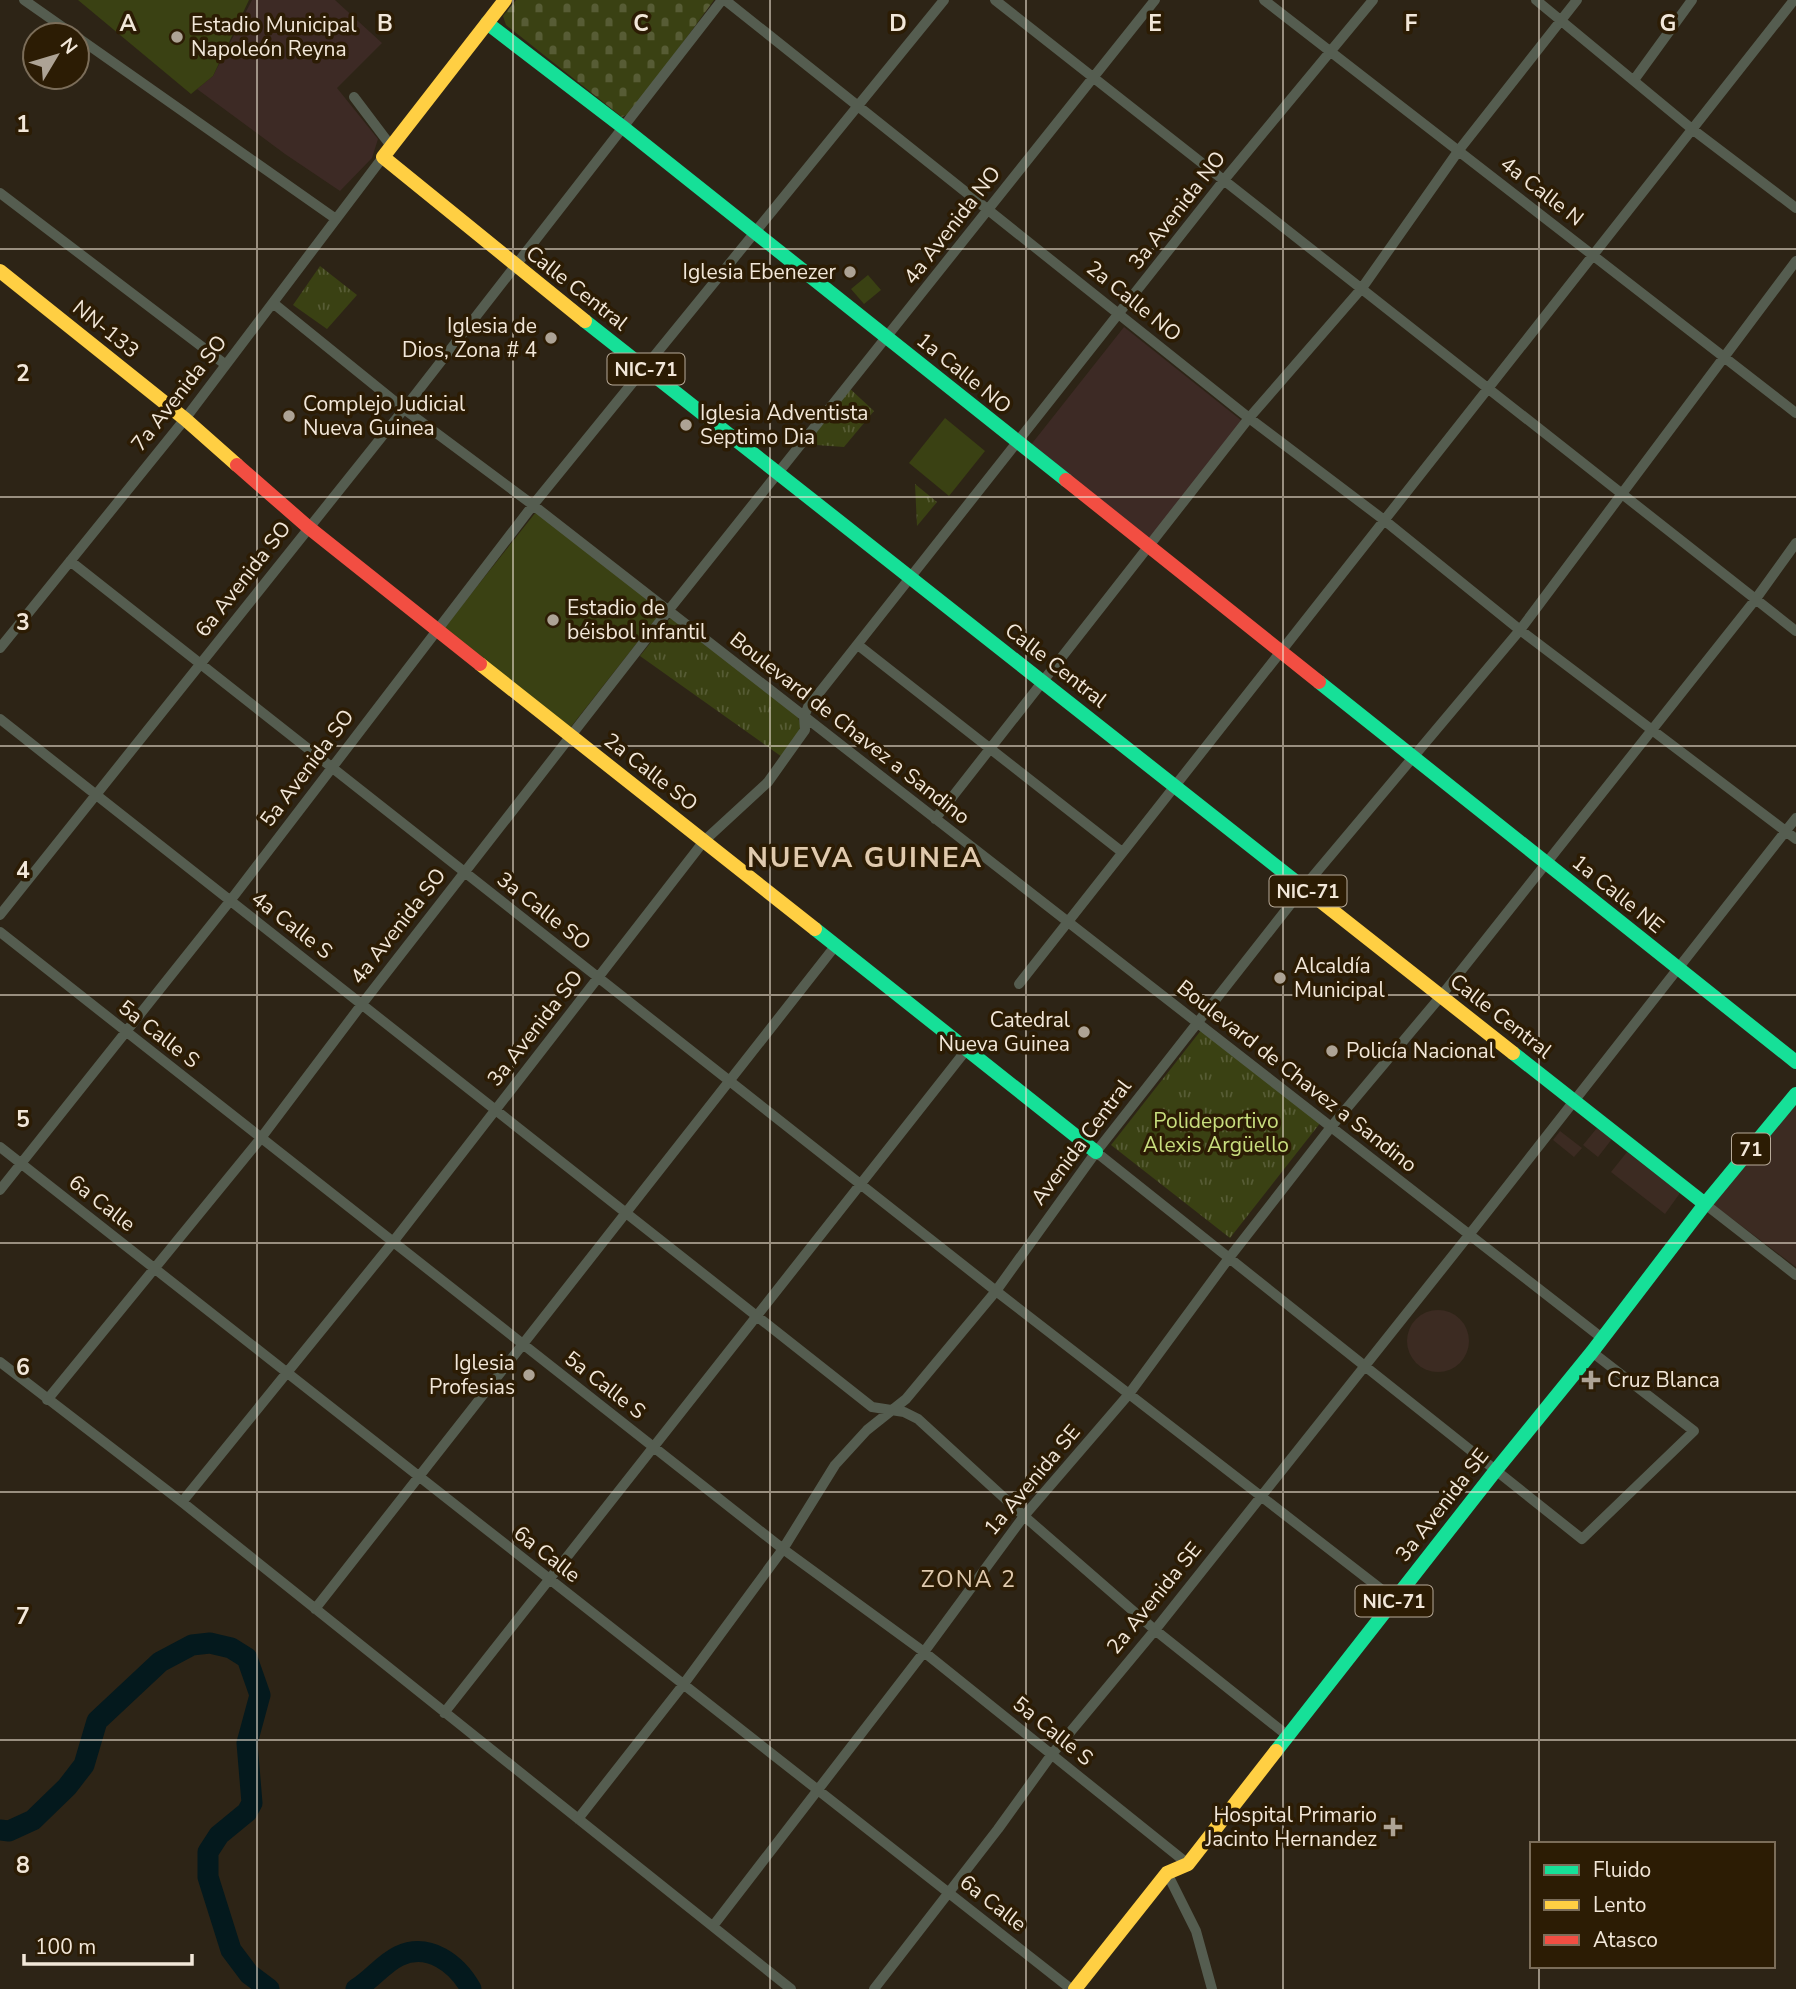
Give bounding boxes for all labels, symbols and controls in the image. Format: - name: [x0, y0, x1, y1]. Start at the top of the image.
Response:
- text: A: [119, 8, 137, 39]
- text: B: [377, 8, 393, 39]
- text: C: [633, 8, 649, 39]
- text: D: [889, 8, 907, 39]
- text: E: [1148, 8, 1162, 39]
- text: F: [1405, 8, 1418, 39]
- text: G: [1660, 8, 1676, 39]
- place label: Estadio Municipal Napoleón Reyna: [191, 11, 357, 63]
- north arrow: [21, 21, 91, 91]
- marker: Estadio Municipal Napoleón Reyna: [169, 29, 185, 45]
- text: N: [54, 33, 83, 60]
- text: 1: [16, 109, 30, 140]
- street label: 3a Avenida NO: [1122, 145, 1232, 275]
- street label: 4a Calle N: [1495, 150, 1589, 232]
- street label: 4a Avenida NO: [897, 160, 1007, 290]
- street label: Calle Central: [520, 239, 634, 337]
- street label: 2a Calle NO: [1081, 254, 1187, 348]
- place label: Iglesia Ebenezer: [683, 258, 836, 286]
- marker: Iglesia Ebenezer: [842, 264, 858, 280]
- street label: NN-133: [67, 294, 145, 364]
- place label: Iglesia de Dios, Zona # 4: [402, 312, 537, 364]
- street label: 1a Calle NO: [911, 326, 1017, 420]
- street label: 7a Avenida SO: [125, 329, 233, 457]
- marker: Iglesia de Dios, Zona # 4: [543, 330, 559, 346]
- road number: NIC-71: [608, 354, 684, 384]
- text: 2: [16, 358, 30, 389]
- place label: Complejo Judicial Nueva Guinea: [303, 390, 466, 442]
- place label: Iglesia Adventista Septimo Dia: [700, 399, 868, 451]
- marker: Complejo Judicial Nueva Guinea: [281, 408, 297, 424]
- marker: Iglesia Adventista Septimo Dia: [678, 417, 694, 433]
- street label: 6a Avenida SO: [189, 515, 297, 643]
- place label: Estadio de béisbol infantil: [567, 594, 707, 646]
- text: 3: [16, 607, 30, 638]
- marker: Estadio de béisbol infantil: [545, 612, 561, 628]
- street label: Calle Central: [999, 616, 1113, 714]
- street label: Boulevard de Chavez a Sandino: [724, 625, 976, 831]
- street label: 5a Avenida SO: [254, 704, 360, 832]
- street label: 2a Calle SO: [598, 727, 704, 817]
- district label: NUEVA GUINEA: [747, 839, 983, 877]
- street label: 1a Calle NE: [1566, 848, 1670, 940]
- text: 4: [16, 855, 30, 886]
- street label: 4a Avenida SO: [344, 862, 452, 990]
- street label: 3a Calle SO: [491, 866, 597, 956]
- road number: NIC-71: [1270, 876, 1346, 906]
- street label: 4a Calle S: [246, 884, 338, 966]
- place label: Alcaldía Municipal: [1294, 952, 1386, 1004]
- street label: 3a Avenida SO: [481, 964, 589, 1092]
- street label: Calle Central: [1444, 967, 1558, 1065]
- marker: Alcaldía Municipal: [1272, 970, 1288, 986]
- street label: Boulevard de Chavez a Sandino: [1171, 973, 1423, 1179]
- street label: 5a Calle S: [113, 993, 205, 1075]
- place label: Catedral Nueva Guinea: [938, 1006, 1071, 1058]
- marker: Catedral Nueva Guinea: [1076, 1024, 1092, 1040]
- place label: Policía Nacional: [1346, 1037, 1496, 1065]
- marker: Policía Nacional: [1324, 1043, 1340, 1059]
- street label: Avenida Central: [1024, 1073, 1138, 1211]
- text: 5: [16, 1104, 30, 1135]
- park label: Polideportivo Alexis Argüello: [1143, 1107, 1289, 1159]
- road number: 71: [1732, 1134, 1770, 1164]
- street label: 6a Calle: [63, 1168, 141, 1238]
- street label: 5a Calle S: [559, 1344, 651, 1426]
- place label: Iglesia Profesias: [429, 1349, 515, 1401]
- text: 6: [16, 1352, 30, 1383]
- place label: Cruz Blanca: [1607, 1366, 1720, 1394]
- marker: Iglesia Profesias: [521, 1367, 537, 1383]
- marker: Cruz Blanca: [1581, 1370, 1601, 1390]
- street label: 1a Avenida SE: [977, 1419, 1087, 1541]
- street label: 3a Avenida SE: [1389, 1443, 1495, 1567]
- street label: 6a Calle: [508, 1519, 586, 1589]
- street label: 2a Avenida SE: [1100, 1536, 1208, 1660]
- district label: ZONA 2: [921, 1564, 1017, 1595]
- road number: NIC-71: [1356, 1586, 1432, 1616]
- text: 7: [16, 1601, 30, 1632]
- street label: 5a Calle S: [1007, 1690, 1099, 1772]
- place label: Hospital Primario Jacinto Hernandez: [1204, 1801, 1377, 1853]
- marker: Hospital Primario Jacinto Hernandez: [1383, 1817, 1403, 1837]
- legend: [1530, 1842, 1775, 1968]
- text: 8: [16, 1850, 30, 1881]
- text: Fluido: [1593, 1856, 1651, 1884]
- street label: 6a Calle: [954, 1868, 1032, 1938]
- text: Lento: [1593, 1891, 1646, 1919]
- scale bar: [24, 1923, 192, 1967]
- text: Atasco: [1593, 1926, 1658, 1954]
- text: 100 m: [35, 1933, 96, 1961]

